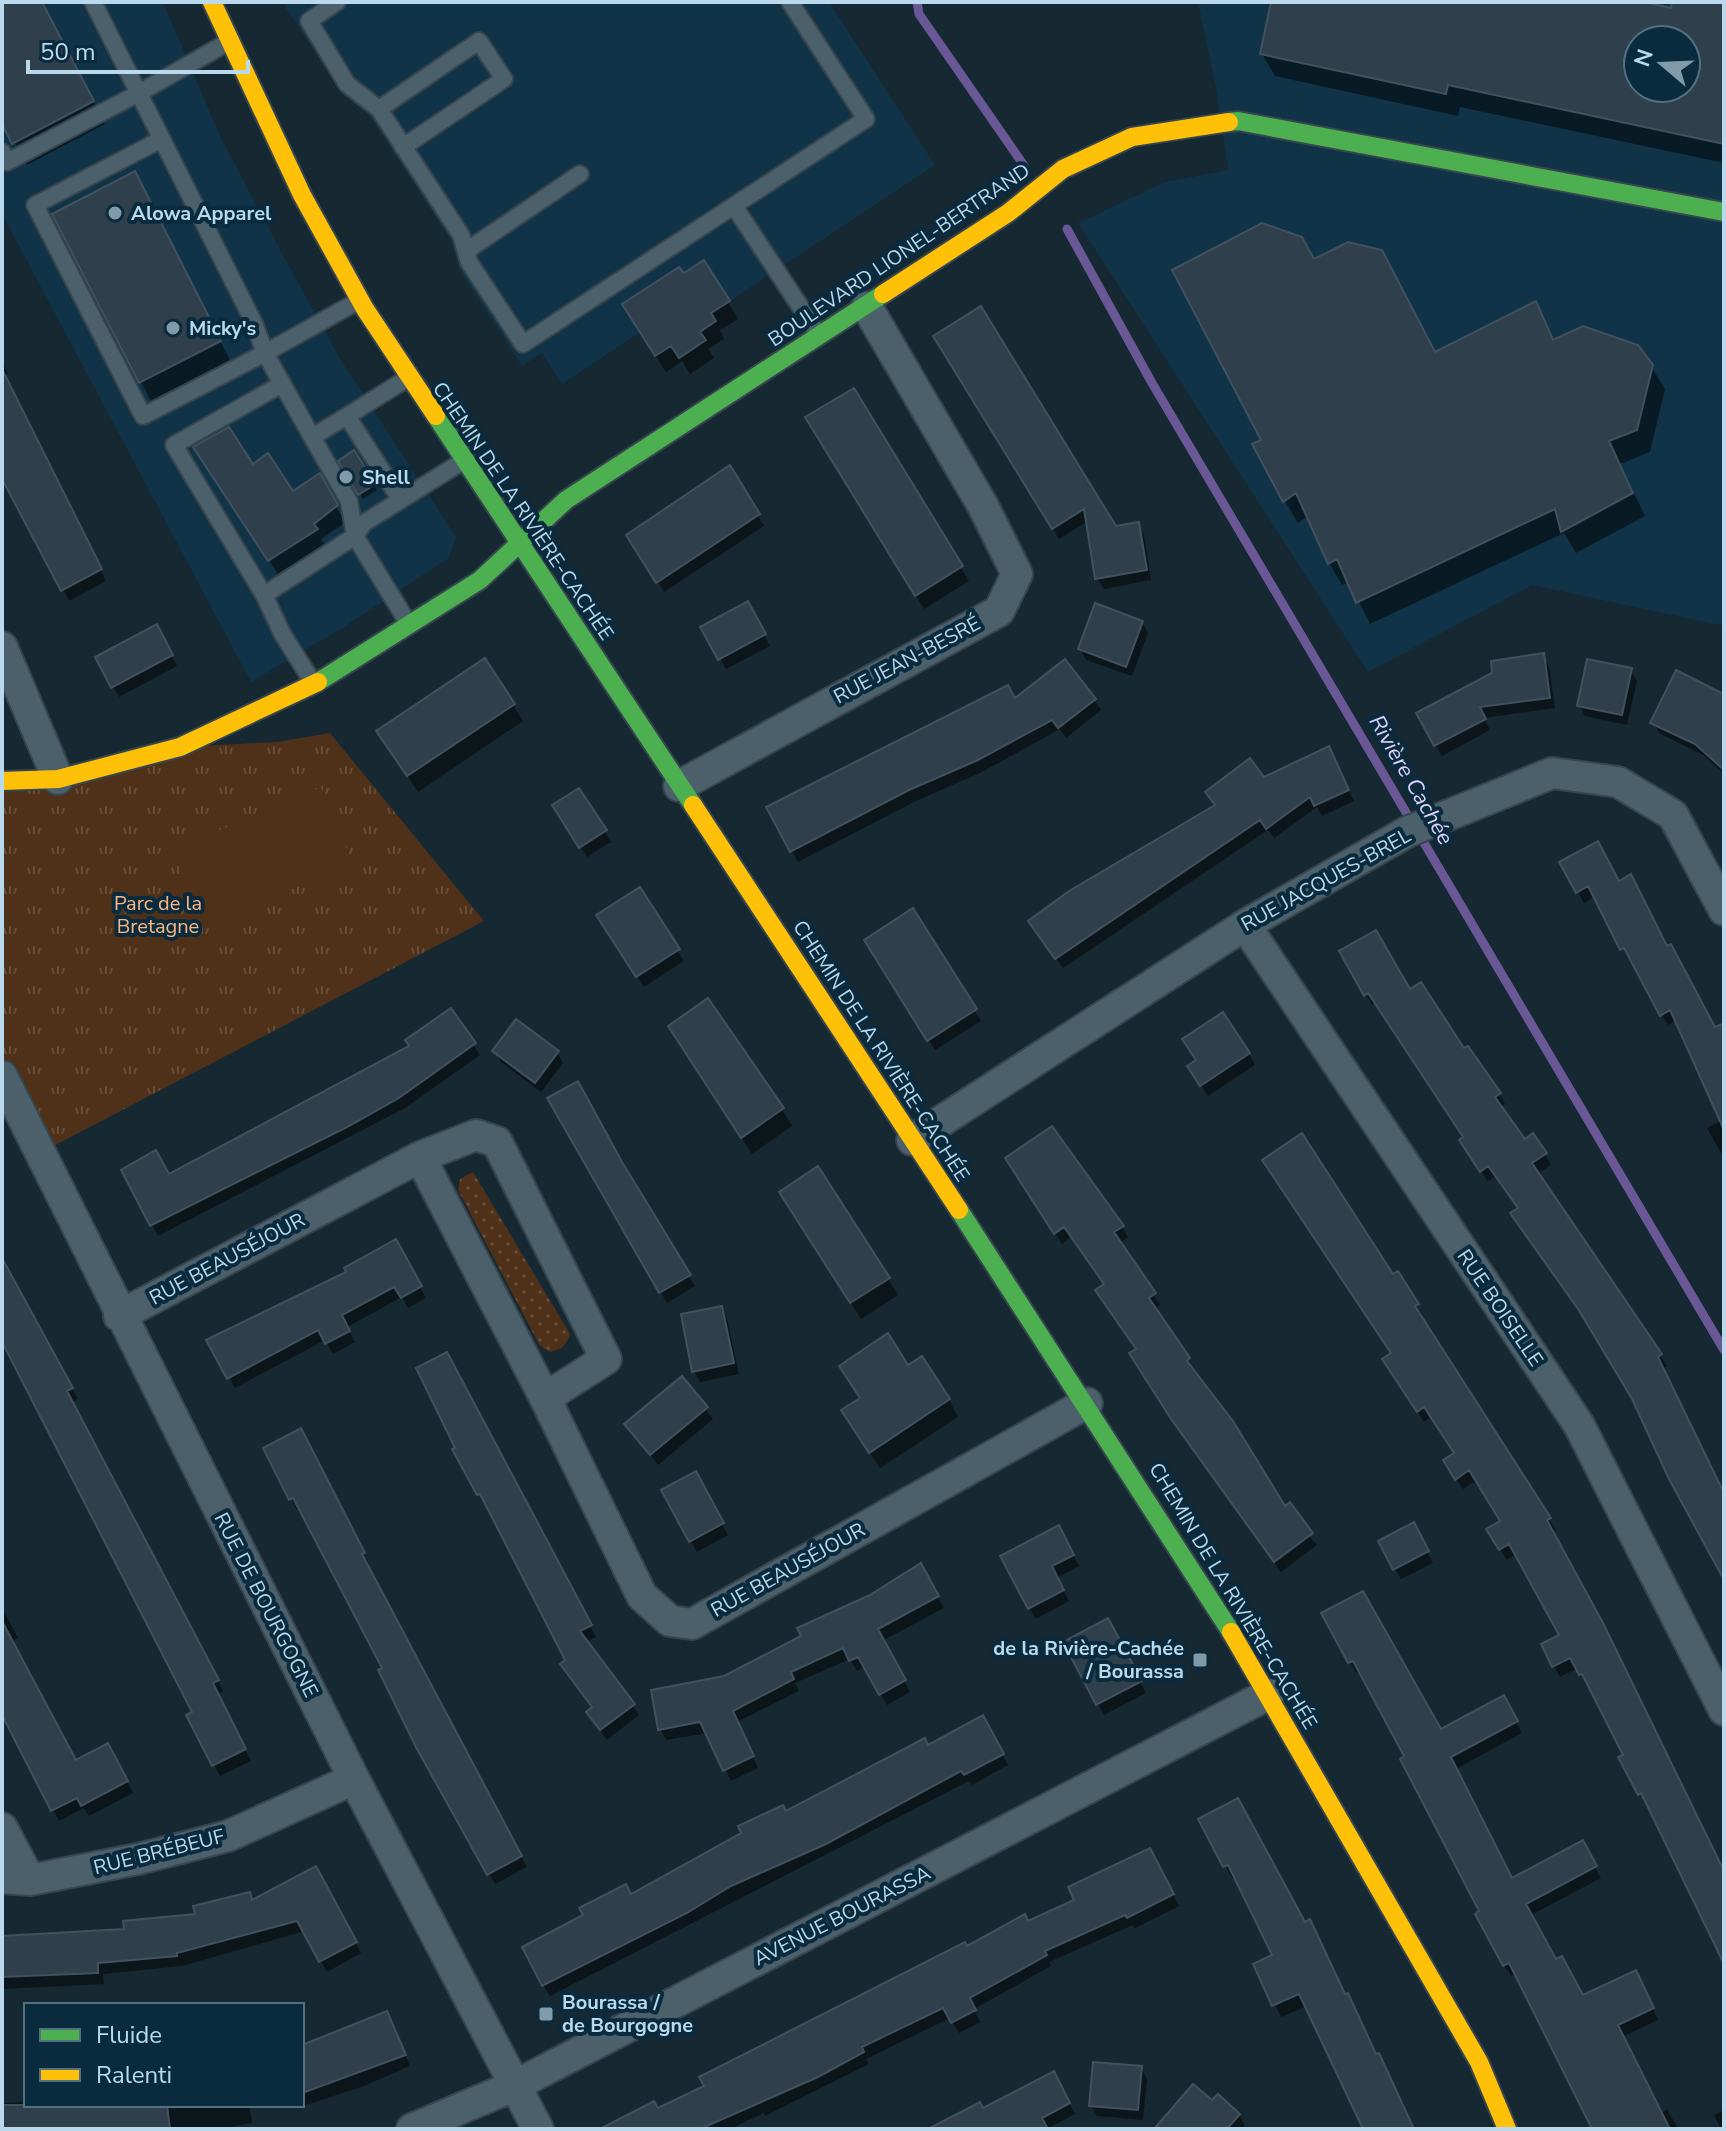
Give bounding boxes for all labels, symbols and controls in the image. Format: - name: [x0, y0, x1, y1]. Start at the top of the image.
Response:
- scale bar: [28, 24, 248, 74]
- north arrow: [1622, 24, 1702, 104]
- text: 50 m: [40, 36, 96, 68]
- text: N: [1627, 45, 1661, 70]
- street label: BOULEVARD LIONEL-BERTRAND: [763, 157, 1035, 353]
- place label: Alowa Apparel: [131, 200, 272, 227]
- marker: Alowa Apparel: [106, 204, 124, 222]
- place label: Micky's: [189, 315, 257, 342]
- marker: Micky's: [164, 319, 182, 337]
- street label: CHEMIN DE LA RIVIÈRE-CACHÉE: [426, 376, 620, 646]
- place label: Shell: [362, 464, 411, 491]
- marker: Shell: [337, 468, 355, 486]
- street label: RUE JEAN-BESRÉ: [829, 610, 985, 710]
- water label: Rivière Cachée: [1362, 710, 1460, 851]
- street label: RUE JACQUES-BREL: [1236, 822, 1416, 938]
- park label: Parc de la Bretagne: [114, 890, 202, 940]
- street label: CHEMIN DE LA RIVIÈRE-CACHÉE: [786, 915, 976, 1187]
- street label: RUE BEAUSÉJOUR: [145, 1207, 309, 1311]
- street label: RUE BOISELLE: [1451, 1244, 1549, 1372]
- street label: CHEMIN DE LA RIVIÈRE-CACHÉE: [1143, 1458, 1323, 1734]
- street label: RUE DE BOURGOGNE: [208, 1508, 324, 1702]
- street label: RUE BEAUSÉJOUR: [706, 1516, 870, 1624]
- place label: de la Rivière-Cachée / Bourassa: [993, 1635, 1184, 1685]
- marker: de la Rivière-Cachée / Bourassa: [1191, 1651, 1209, 1669]
- street label: RUE BRÉBEUF: [91, 1823, 227, 1881]
- street label: AVENUE BOURASSA: [749, 1859, 935, 1972]
- place label: Bourassa / de Bourgogne: [562, 1989, 693, 2039]
- legend: [24, 2003, 304, 2107]
- marker: Bourassa / de Bourgogne: [537, 2005, 555, 2023]
- text: Fluide: [96, 2019, 162, 2051]
- text: Ralenti: [96, 2059, 172, 2091]

